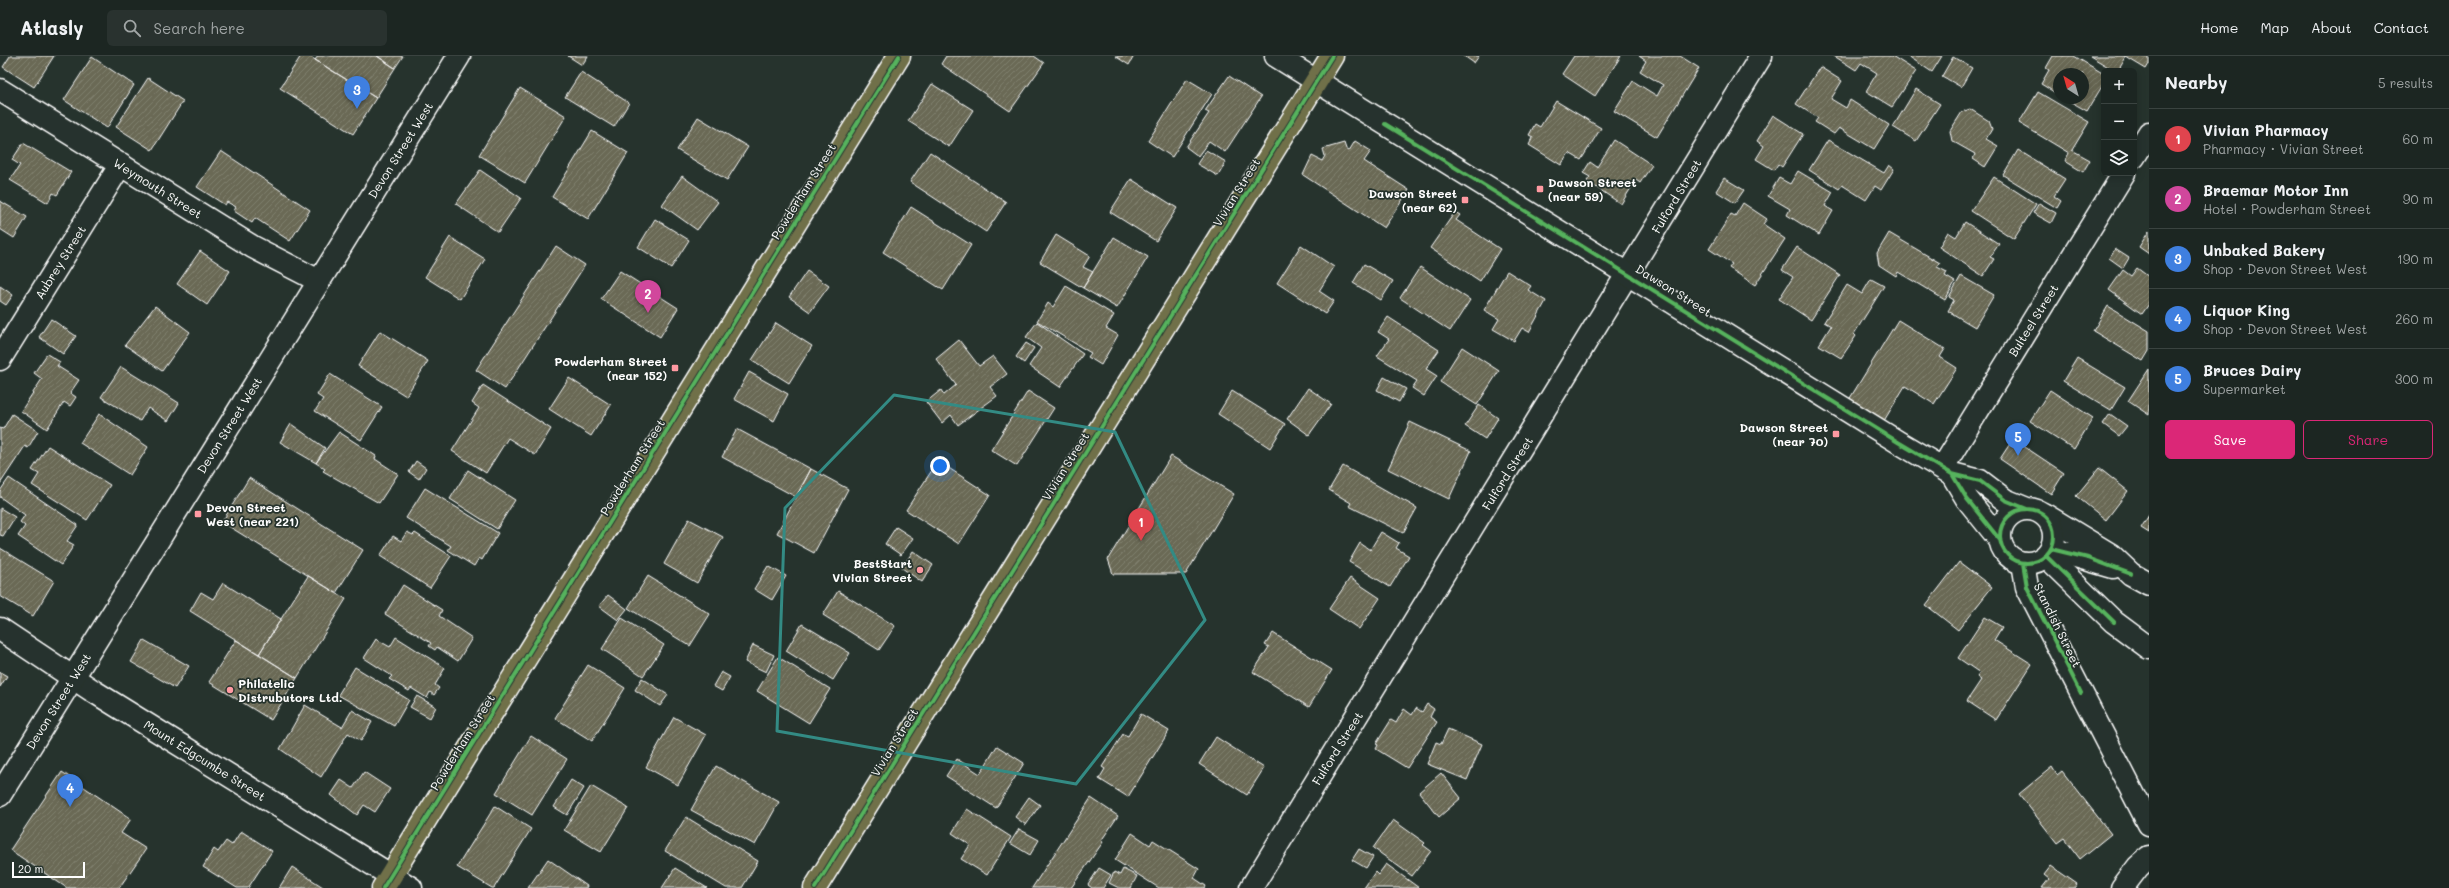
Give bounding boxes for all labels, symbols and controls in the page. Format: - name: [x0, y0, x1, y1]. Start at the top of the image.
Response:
- search box: [107, 10, 387, 46]
- text: Atlasly: [20, 15, 83, 40]
- icon: search: [121, 17, 143, 39]
- text: Search here: [153, 18, 245, 38]
- text: Home: [2200, 18, 2238, 37]
- text: Map: [2260, 18, 2289, 37]
- text: About: [2311, 18, 2352, 37]
- text: Contact: [2374, 18, 2429, 37]
- north arrow: [2053, 68, 2089, 104]
- map controls: [2101, 68, 2137, 176]
- button: +: [2101, 68, 2137, 104]
- text: Nearby: [2165, 71, 2227, 93]
- text: 5 results: [2378, 74, 2433, 91]
- pin: 3: [344, 76, 370, 109]
- street label: Devon Street West: [364, 99, 436, 201]
- button: −: [2101, 104, 2137, 140]
- text: Vivian Pharmacy: [2203, 120, 2329, 140]
- text: 1: [2175, 130, 2181, 147]
- text: 60 m: [2403, 130, 2433, 147]
- street label: Powderham Street: [767, 140, 839, 242]
- button: layers: [2101, 140, 2137, 176]
- text: Pharmacy · Vivian Street: [2203, 140, 2364, 157]
- street label: Weymouth Street: [111, 154, 205, 222]
- street label: Vivian Street: [1209, 155, 1263, 229]
- street label: Fulford Street: [1648, 156, 1704, 236]
- place label: Dawson Street (near 59): [1548, 174, 1636, 204]
- text: Braemar Motor Inn: [2203, 180, 2349, 200]
- marker: Dawson Street (near 59): [1535, 184, 1545, 194]
- place label: Dawson Street (near 62): [1369, 185, 1457, 215]
- text: 2: [2174, 190, 2182, 207]
- text: 90 m: [2403, 190, 2433, 207]
- marker: Dawson Street (near 62): [1460, 195, 1470, 205]
- text: Hotel · Powderham Street: [2203, 200, 2371, 217]
- street label: Aubrey Street: [31, 222, 89, 302]
- text: Unbaked Bakery: [2203, 240, 2325, 260]
- text: 3: [2174, 250, 2182, 267]
- text: 190 m: [2397, 250, 2433, 267]
- street label: Dawson Street: [1633, 260, 1715, 320]
- text: Shop · Devon Street West: [2203, 260, 2367, 277]
- pin: 2: [635, 280, 661, 313]
- street label: Bulteel Street: [2004, 281, 2062, 359]
- text: Liquor King: [2203, 300, 2290, 320]
- text: 4: [2174, 310, 2182, 327]
- text: 260 m: [2395, 310, 2433, 327]
- text: Shop · Devon Street West: [2203, 320, 2367, 337]
- place label: Powderham Street (near 152): [554, 353, 667, 383]
- text: Bruces Dairy: [2203, 360, 2301, 380]
- marker: Powderham Street (near 152): [670, 363, 680, 373]
- text: 5: [2174, 370, 2182, 387]
- text: 300 m: [2395, 370, 2433, 387]
- street label: Devon Street West: [193, 374, 265, 476]
- text: Supermarket: [2203, 380, 2286, 397]
- street label: Powderham Street: [596, 416, 668, 518]
- place label: Dawson Street (near 70): [1740, 419, 1828, 449]
- button: Save: [2165, 420, 2295, 459]
- button: Share: [2303, 420, 2433, 459]
- pin: 5: [2005, 423, 2031, 456]
- street label: Vivian Street: [1038, 429, 1092, 503]
- marker: Dawson Street (near 70): [1831, 429, 1841, 439]
- street label: Fulford Street: [1478, 433, 1536, 513]
- your location: [930, 456, 950, 476]
- place label: Devon Street West (near 221): [206, 499, 299, 529]
- pin: 1: [1128, 508, 1154, 541]
- marker: Devon Street West (near 221): [193, 509, 203, 519]
- place label: BestStart Vivian Street: [832, 555, 912, 585]
- marker: BestStart Vivian Street: [915, 565, 925, 575]
- street label: Standish Street: [2031, 580, 2085, 670]
- street label: Devon Street West: [22, 650, 94, 752]
- place label: Philatelic Distrubutors Ltd.: [238, 675, 343, 705]
- marker: Philatelic Distrubutors Ltd.: [225, 685, 235, 695]
- street label: Powderham Street: [426, 691, 498, 793]
- street label: Vivian Street: [867, 705, 921, 779]
- street label: Fulford Street: [1308, 708, 1366, 788]
- street label: Mount Edgcumbe Street: [141, 716, 269, 804]
- pin: 4: [57, 774, 83, 807]
- scale bar: [12, 860, 85, 879]
- text: 20 m: [18, 861, 43, 876]

